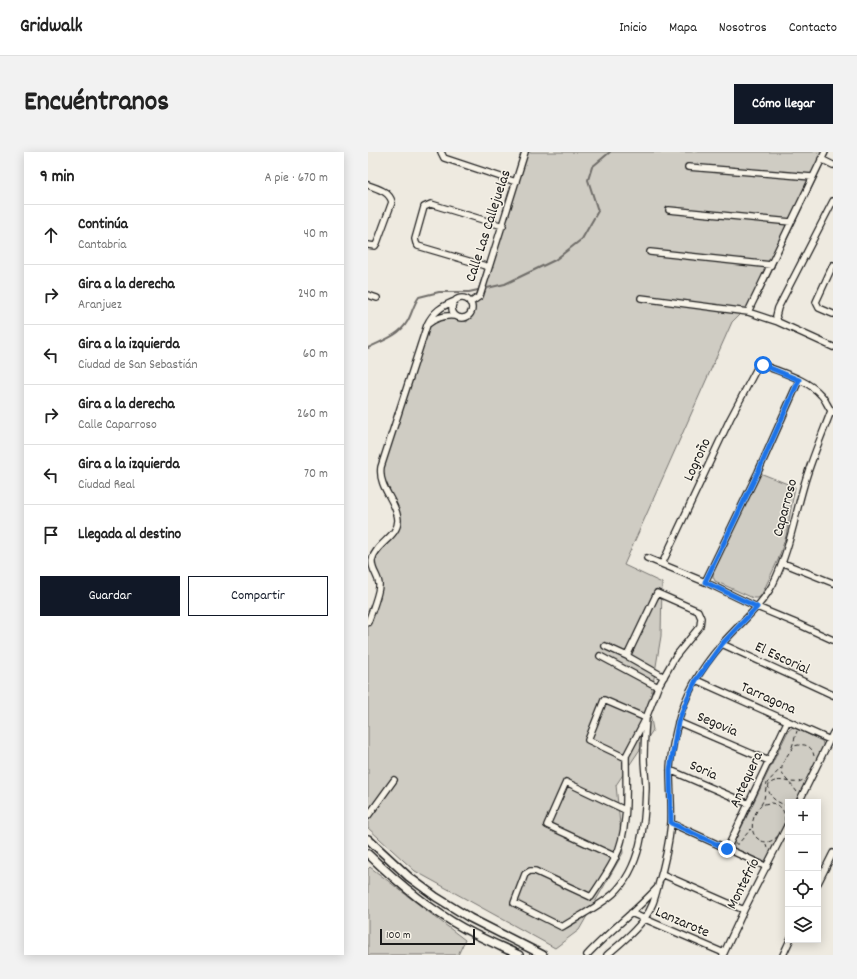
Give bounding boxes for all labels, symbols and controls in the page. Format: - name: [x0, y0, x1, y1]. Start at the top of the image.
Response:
- text: Gridwalk: [20, 14, 83, 41]
- text: Inicio: [619, 18, 647, 38]
- text: Mapa: [669, 18, 697, 38]
- text: Nosotros: [719, 18, 767, 38]
- text: Contacto: [789, 18, 837, 38]
- text: Encuéntranos: [24, 84, 169, 124]
- button: Cómo llegar: [734, 84, 833, 124]
- text: 9 min: [40, 166, 74, 190]
- street label: Calle Las Callejuelas: [461, 167, 517, 285]
- text: A pie · 670 m: [265, 169, 328, 188]
- text: Continúa: [78, 214, 128, 236]
- icon: ahead: [40, 224, 62, 246]
- text: 40 m: [304, 225, 328, 244]
- text: Cantabria: [78, 236, 126, 255]
- text: Gira a la derecha: [78, 274, 175, 296]
- icon: right: [40, 284, 62, 306]
- text: 240 m: [298, 285, 328, 304]
- text: Aranjuez: [78, 296, 122, 315]
- text: Gira a la izquierda: [78, 334, 179, 356]
- icon: left: [40, 344, 62, 366]
- text: 60 m: [303, 345, 328, 364]
- text: Ciudad de San Sebastián: [78, 356, 198, 375]
- route start: [754, 356, 772, 374]
- text: Gira a la derecha: [78, 394, 175, 416]
- icon: right: [40, 404, 62, 426]
- text: 260 m: [297, 405, 328, 424]
- text: Calle Caparroso: [78, 416, 157, 435]
- street label: Logroño: [678, 435, 718, 485]
- text: Gira a la izquierda: [78, 454, 179, 476]
- icon: left: [40, 464, 62, 486]
- text: 70 m: [304, 465, 328, 484]
- text: Ciudad Real: [78, 476, 135, 495]
- street label: Caparroso: [768, 476, 804, 539]
- icon: arrive: [40, 524, 62, 546]
- text: Llegada al destino: [78, 524, 181, 546]
- button: Guardar: [40, 576, 180, 616]
- button: Compartir: [188, 576, 328, 616]
- street label: El Escorial: [751, 637, 814, 682]
- street label: Tarragona: [737, 677, 800, 721]
- street label: Segovia: [693, 707, 742, 744]
- street label: Antequera: [724, 747, 770, 812]
- street label: Soria: [685, 755, 721, 787]
- map controls: [785, 799, 821, 943]
- button: +: [785, 799, 821, 835]
- button: −: [785, 835, 821, 871]
- route end: [718, 840, 736, 858]
- street label: Montefrío: [722, 854, 766, 913]
- button: locate: [785, 871, 821, 907]
- street label: Lanzarote: [651, 902, 713, 944]
- button: layers: [785, 907, 821, 943]
- scale bar: [380, 927, 475, 946]
- text: 100 m: [386, 928, 410, 944]

